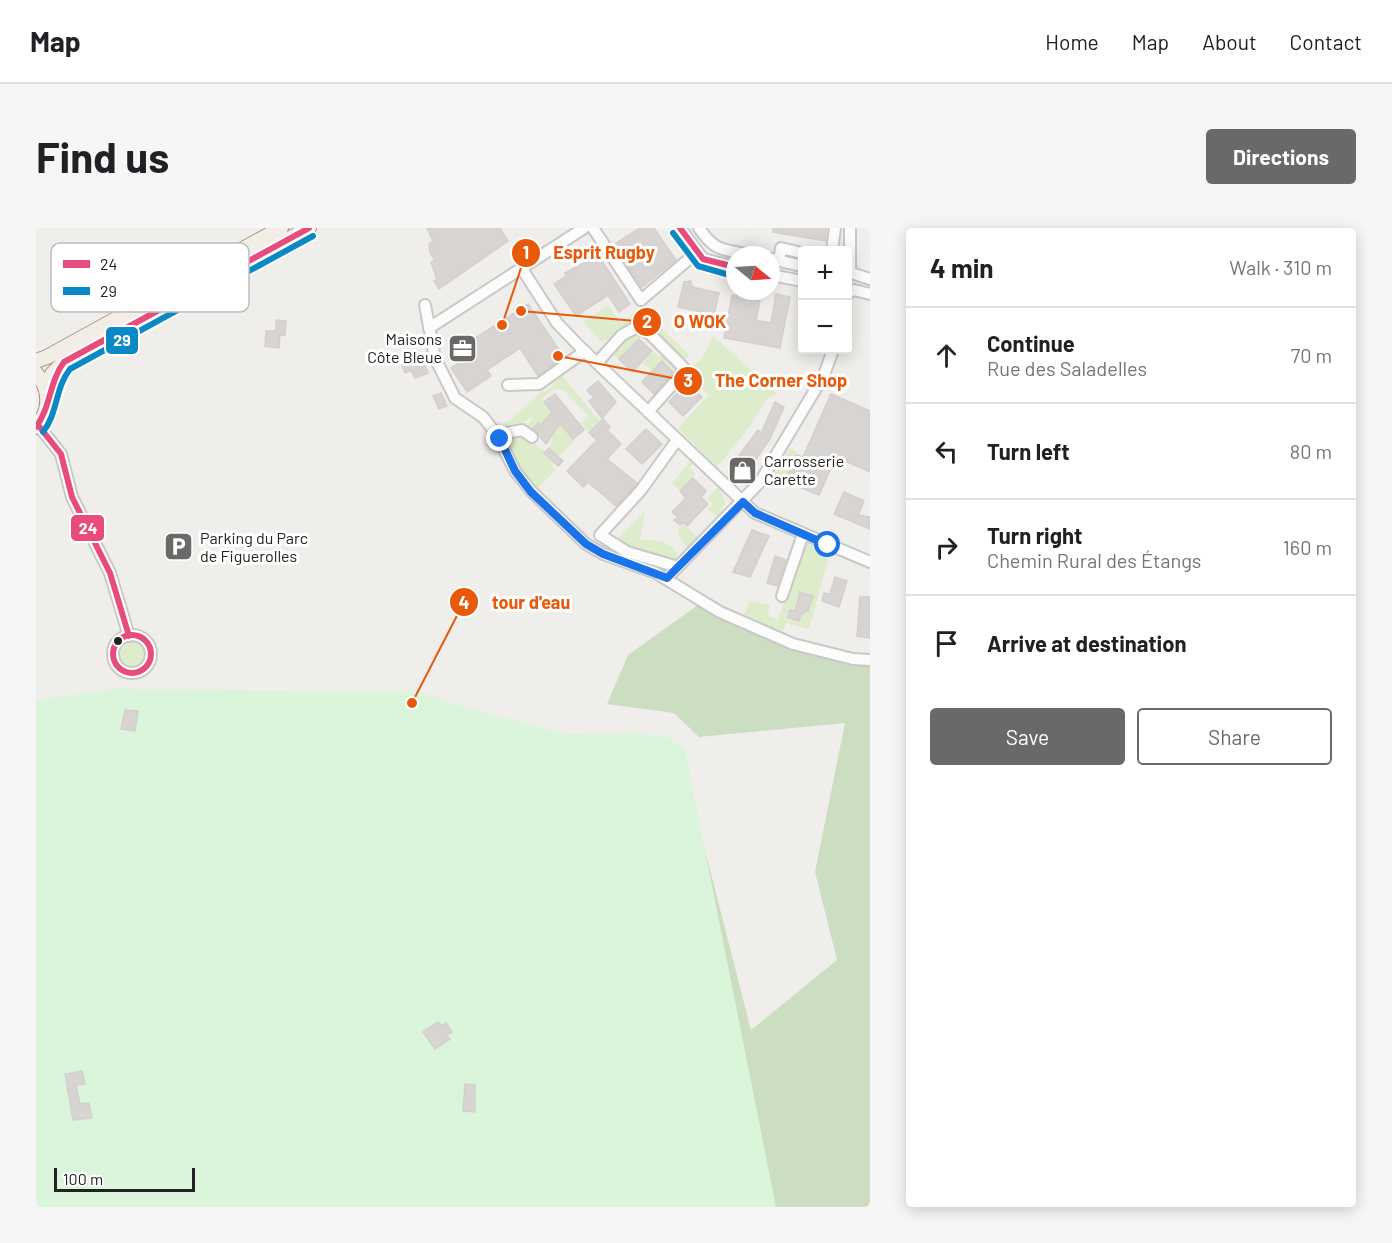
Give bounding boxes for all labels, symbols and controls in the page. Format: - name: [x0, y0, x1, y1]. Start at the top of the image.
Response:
- text: Map: [30, 24, 81, 58]
- text: Home: [1045, 29, 1099, 54]
- text: Map: [1132, 29, 1169, 54]
- text: About: [1202, 29, 1257, 54]
- text: Contact: [1290, 29, 1362, 54]
- button: Directions: [1206, 129, 1356, 184]
- text: Find us: [36, 131, 169, 181]
- callout: Esprit Rugby: [511, 235, 667, 271]
- text: 1: [523, 241, 529, 263]
- text: Esprit Rugby: [553, 241, 655, 263]
- legend: [51, 243, 249, 312]
- north arrow: [726, 246, 780, 300]
- map controls: [798, 246, 852, 354]
- button: +: [798, 246, 852, 300]
- text: 4 min: [930, 252, 994, 283]
- text: 24: [100, 254, 117, 273]
- text: Walk · 310 m: [1229, 255, 1332, 279]
- text: 29: [100, 281, 117, 300]
- button: −: [798, 300, 852, 354]
- callout: O WOK: [632, 304, 738, 340]
- text: 2: [642, 310, 652, 332]
- text: O WOK: [674, 310, 726, 332]
- line badge: 29: [105, 326, 139, 355]
- place label: Maisons Côte Bleue: [367, 329, 442, 366]
- text: 29: [113, 330, 131, 349]
- text: Continue: [987, 330, 1075, 356]
- office icon: Maisons Côte Bleue: [447, 332, 479, 364]
- icon: ahead: [930, 339, 963, 372]
- text: 70 m: [1291, 343, 1332, 367]
- text: Rue des Saladelles: [987, 356, 1147, 380]
- callout: The Corner Shop: [673, 363, 859, 399]
- text: 3: [683, 369, 693, 391]
- text: The Corner Shop: [715, 369, 847, 391]
- route end: [486, 425, 512, 451]
- icon: left: [930, 435, 963, 468]
- text: Turn left: [987, 438, 1070, 464]
- text: 80 m: [1290, 439, 1332, 463]
- place label: Carrosserie Carette: [764, 451, 844, 488]
- shop icon: Carrosserie Carette: [727, 454, 759, 486]
- line badge: 24: [70, 514, 105, 542]
- text: 24: [79, 518, 97, 537]
- text: Turn right: [987, 522, 1082, 548]
- place label: Parking du Parc de Figuerolles: [200, 528, 308, 565]
- parking icon: Parking du Parc de Figuerolles: [163, 531, 195, 563]
- route start: [814, 531, 840, 557]
- icon: right: [930, 531, 963, 564]
- text: 160 m: [1283, 535, 1332, 559]
- text: Chemin Rural des Étangs: [987, 548, 1201, 572]
- callout: tour d'eau: [449, 584, 582, 620]
- text: 4: [459, 591, 470, 613]
- text: tour d'eau: [492, 591, 570, 613]
- icon: arrive: [930, 627, 963, 660]
- text: Arrive at destination: [987, 630, 1186, 656]
- unlabelled marker: [112, 635, 124, 647]
- button: Save: [930, 708, 1125, 765]
- button: Share: [1137, 708, 1332, 765]
- scale bar: [54, 1165, 195, 1192]
- text: 100 m: [63, 1169, 103, 1188]

